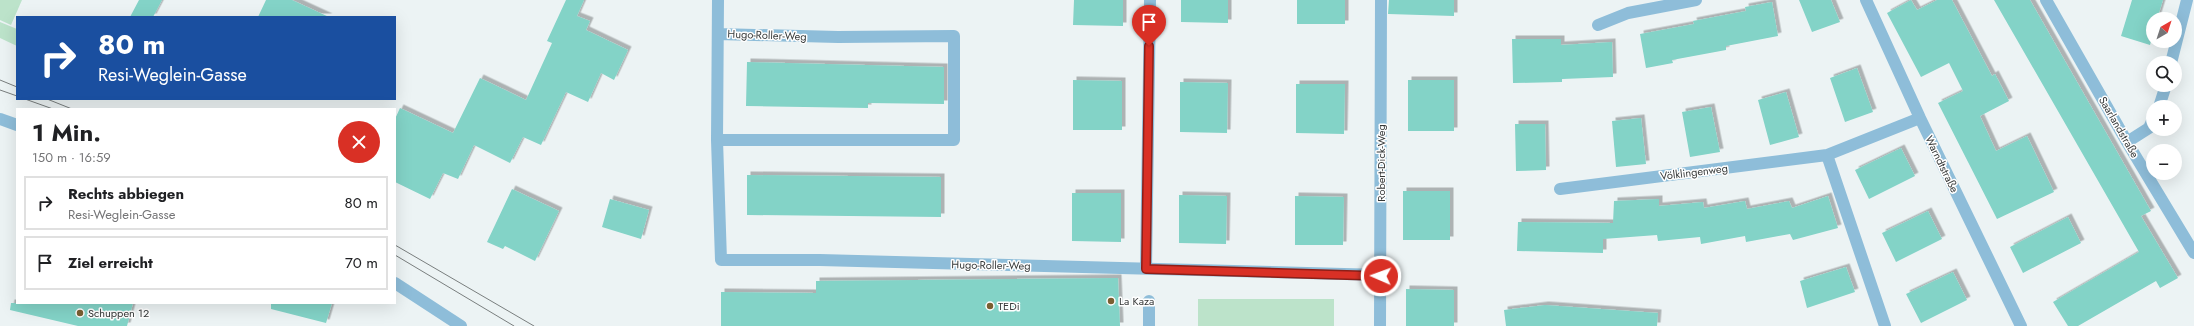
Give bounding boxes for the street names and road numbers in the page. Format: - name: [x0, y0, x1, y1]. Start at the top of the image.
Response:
- street label: Hugo-Roller-Weg: [727, 26, 807, 44]
- street label: Saarlandstraße: [2095, 93, 2143, 161]
- street label: Robert-Dick-Weg: [1373, 124, 1389, 202]
- street label: Warndtstraße: [1921, 133, 1963, 195]
- street label: Völklingenweg: [1659, 160, 1729, 184]
- street label: Hugo-Roller-Weg: [951, 256, 1031, 274]

